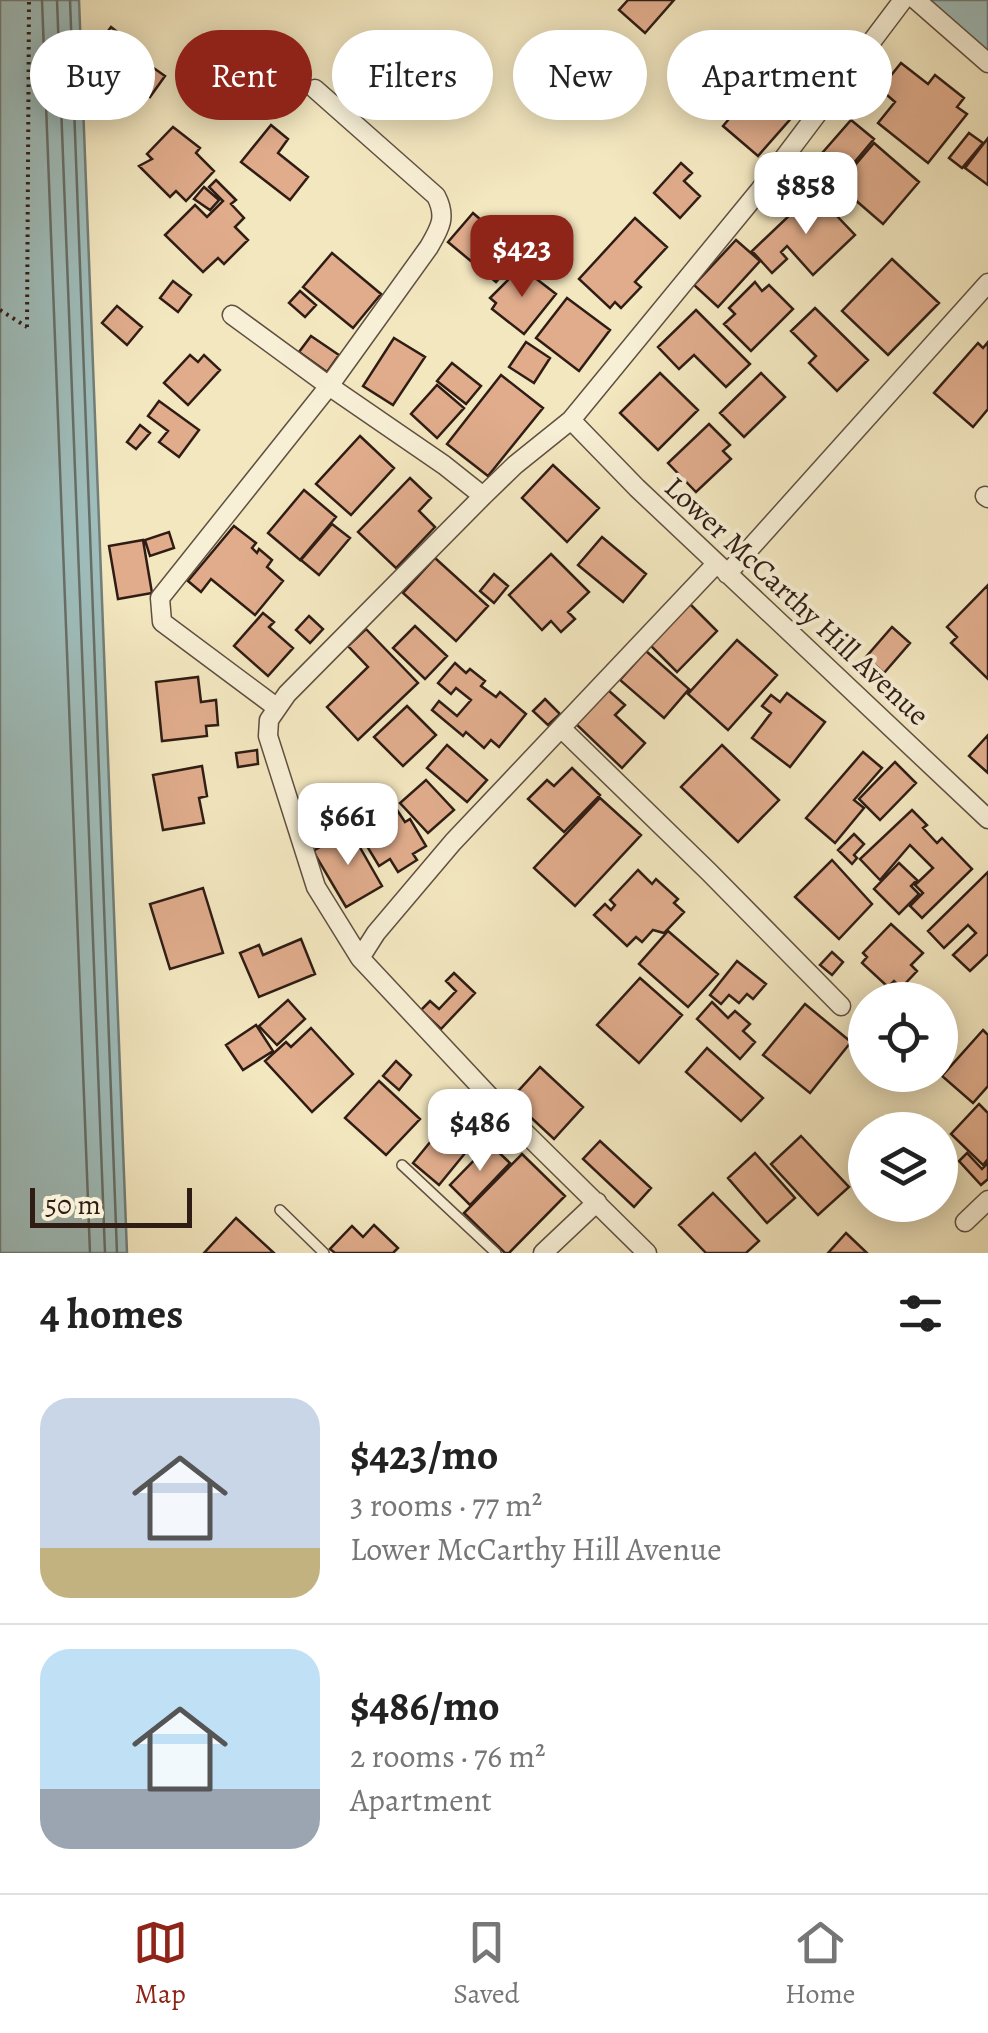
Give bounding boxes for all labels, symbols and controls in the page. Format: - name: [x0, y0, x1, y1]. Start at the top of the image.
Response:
- chip: Buy: [30, 30, 155, 120]
- chip: Rent: [175, 30, 312, 120]
- chip: Filters: [332, 30, 493, 120]
- chip: New: [513, 30, 647, 120]
- chip: Apartment: [667, 30, 892, 120]
- pin: $858: [747, 152, 865, 237]
- text: $858: [776, 162, 836, 206]
- pin: $423: [463, 215, 581, 300]
- text: $423: [492, 225, 552, 269]
- street label: Lower McCarthy Hill Avenue: [656, 468, 938, 734]
- pin: $661: [289, 783, 407, 868]
- text: $661: [320, 793, 376, 837]
- map controls: [848, 982, 958, 1222]
- button: locate: [848, 982, 958, 1092]
- pin: $486: [421, 1089, 539, 1174]
- text: $486: [450, 1099, 510, 1143]
- button: layers: [848, 1112, 958, 1222]
- scale bar: [30, 1183, 192, 1228]
- text: 50 m: [45, 1186, 101, 1224]
- text: 4 homes: [40, 1285, 183, 1342]
- icon: filters: [893, 1286, 948, 1341]
- text: $423/mo: [350, 1426, 498, 1483]
- icon: home: [120, 1438, 240, 1558]
- text: 3 rooms · 77 m²: [350, 1483, 542, 1527]
- text: Lower McCarthy Hill Avenue: [350, 1527, 722, 1571]
- text: $486/mo: [350, 1677, 500, 1734]
- icon: home: [120, 1689, 240, 1809]
- text: 2 rooms · 76 m²: [350, 1734, 546, 1778]
- text: Apartment: [350, 1778, 492, 1822]
- tab: Map: [133, 1915, 188, 2013]
- tab: Saved: [453, 1915, 520, 2013]
- tab: Home: [785, 1915, 855, 2013]

